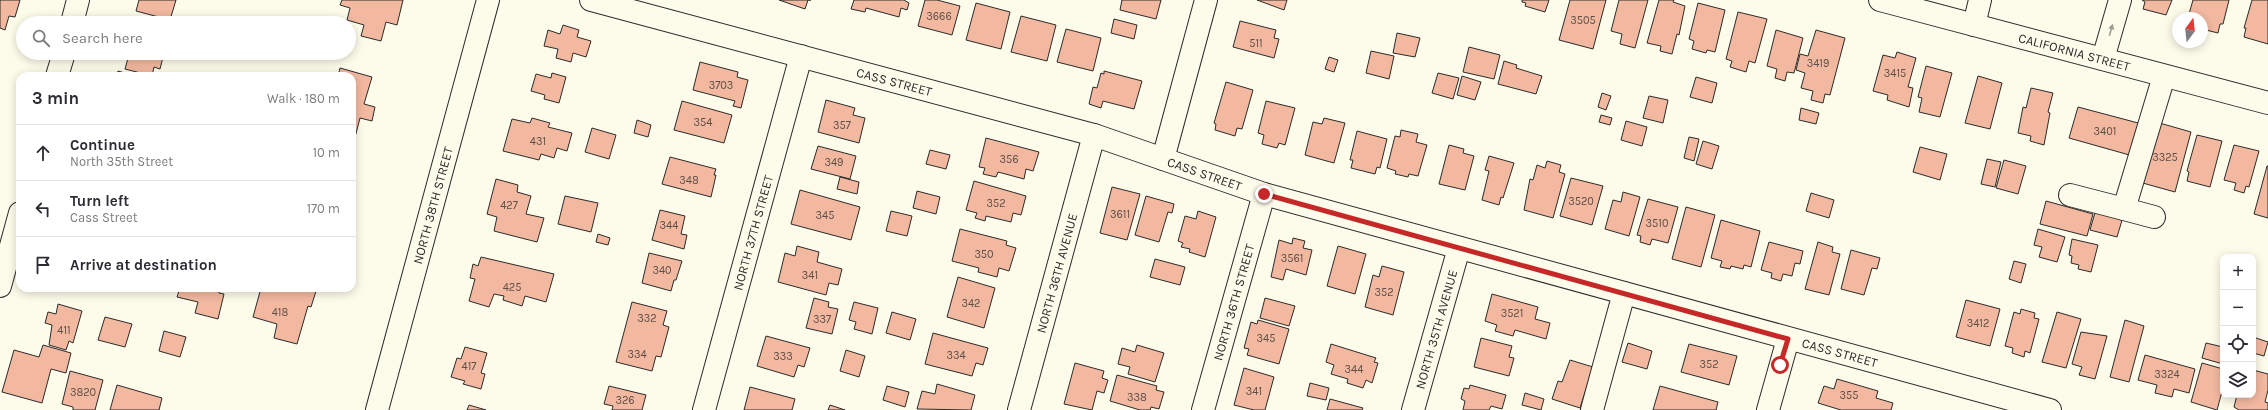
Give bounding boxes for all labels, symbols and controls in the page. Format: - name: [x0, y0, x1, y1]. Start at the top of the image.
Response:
- house number: 3666: [926, 10, 952, 23]
- north arrow: [2172, 12, 2208, 48]
- house number: 3505: [1570, 14, 1596, 27]
- search box: [16, 16, 356, 60]
- one-way arrow: [2108, 23, 2114, 35]
- icon: search: [30, 27, 52, 49]
- text: Search here: [62, 29, 143, 47]
- street label: CALIFORNIA STREET: [2017, 30, 2132, 74]
- house number: 511: [1249, 37, 1263, 50]
- house number: 3419: [1807, 57, 1829, 70]
- street label: CASS STREET: [855, 65, 934, 99]
- house number: 3415: [1884, 67, 1906, 80]
- house number: 3703: [709, 79, 733, 92]
- text: 3 min: [32, 88, 79, 108]
- text: Walk · 180 m: [267, 91, 340, 106]
- house number: 354: [694, 116, 712, 129]
- house number: 357: [833, 119, 851, 132]
- house number: 3401: [2094, 125, 2116, 138]
- house number: 431: [530, 135, 546, 148]
- text: Continue: [70, 136, 135, 154]
- icon: ahead: [32, 142, 54, 164]
- text: 10 m: [313, 145, 340, 160]
- street label: NORTH 38TH STREET: [410, 145, 456, 266]
- house number: 3325: [2152, 151, 2178, 164]
- house number: 356: [999, 153, 1019, 166]
- text: North 35th Street: [70, 154, 173, 169]
- street label: CASS STREET: [1165, 154, 1244, 194]
- house number: 349: [824, 156, 844, 169]
- street label: NORTH 37TH STREET: [730, 173, 776, 292]
- house number: 348: [679, 174, 699, 187]
- route end: [1255, 185, 1273, 203]
- text: Turn left: [70, 192, 129, 210]
- house number: 3520: [1568, 195, 1594, 208]
- house number: 352: [986, 197, 1006, 210]
- icon: left: [32, 198, 54, 220]
- house number: 427: [500, 199, 518, 212]
- text: 170 m: [307, 201, 340, 216]
- house number: 3611: [1110, 208, 1130, 221]
- house number: 345: [816, 209, 834, 222]
- text: Cass Street: [70, 210, 138, 225]
- street label: NORTH 36TH AVENUE: [1033, 212, 1080, 335]
- house number: 3510: [1646, 217, 1668, 230]
- house number: 344: [660, 219, 678, 232]
- street label: NORTH 36TH STREET: [1210, 242, 1258, 362]
- house number: 350: [974, 248, 994, 261]
- house number: 3561: [1281, 252, 1303, 265]
- icon: arrive: [32, 254, 54, 276]
- map controls: [2220, 254, 2256, 398]
- button: +: [2220, 254, 2256, 290]
- text: Arrive at destination: [70, 256, 217, 274]
- house number: 340: [652, 264, 672, 277]
- street label: NORTH 35TH AVENUE: [1412, 268, 1460, 391]
- house number: 341: [802, 269, 818, 282]
- house number: 425: [503, 281, 521, 294]
- house number: 352: [1374, 286, 1394, 299]
- button: −: [2220, 290, 2256, 326]
- house number: 342: [961, 297, 981, 310]
- house number: 418: [272, 306, 289, 319]
- house number: 3521: [1501, 307, 1523, 320]
- house number: 332: [637, 312, 657, 325]
- house number: 337: [813, 313, 831, 326]
- house number: 3412: [1967, 317, 1989, 330]
- house number: 411: [57, 324, 71, 337]
- button: locate: [2220, 326, 2256, 362]
- house number: 345: [1257, 332, 1275, 345]
- street label: CASS STREET: [1800, 335, 1880, 370]
- house number: 334: [627, 348, 647, 361]
- house number: 334: [946, 349, 966, 362]
- house number: 333: [773, 350, 793, 363]
- route start: [1771, 356, 1789, 374]
- house number: 352: [1699, 358, 1719, 371]
- house number: 417: [462, 360, 476, 373]
- button: layers: [2220, 362, 2256, 398]
- house number: 344: [1345, 363, 1363, 376]
- house number: 3324: [2154, 368, 2180, 381]
- house number: 341: [1246, 385, 1262, 398]
- house number: 3820: [70, 386, 96, 399]
- house number: 355: [1840, 389, 1858, 402]
- house number: 338: [1127, 391, 1147, 404]
- house number: 326: [615, 394, 635, 407]

